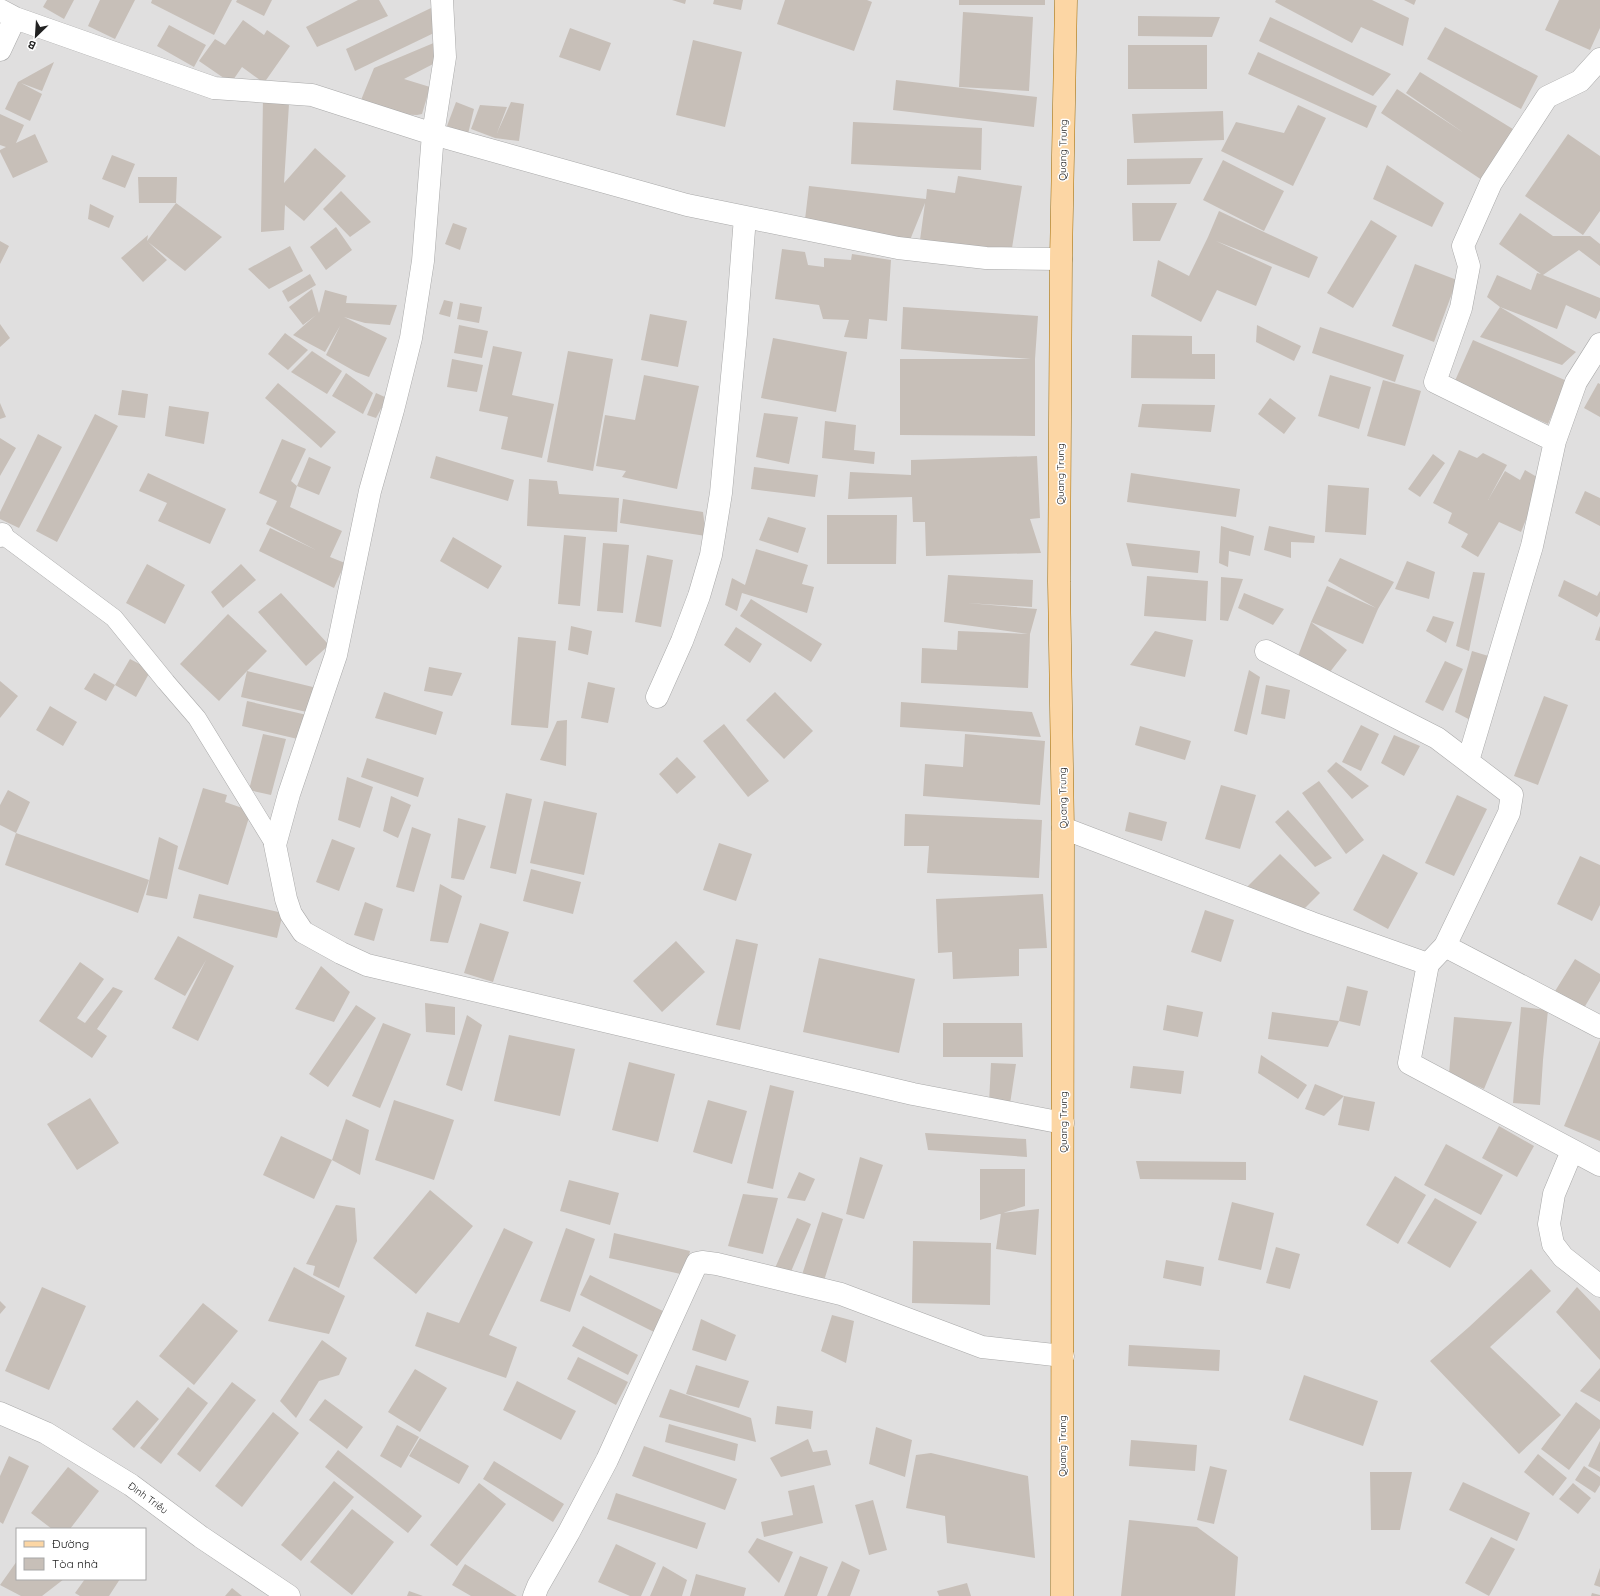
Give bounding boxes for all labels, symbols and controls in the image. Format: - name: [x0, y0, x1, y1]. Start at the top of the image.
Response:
- north arrow: [16, 16, 56, 56]
- text: B: [26, 37, 38, 53]
- street label: Quang Trung: [1056, 119, 1070, 181]
- street label: Quang Trung: [1054, 443, 1067, 505]
- street label: Quang Trung: [1056, 767, 1070, 829]
- street label: Quang Trung: [1057, 1091, 1070, 1153]
- street label: Quang Trung: [1056, 1415, 1069, 1477]
- street label: Đinh Triều: [125, 1479, 171, 1517]
- legend: [16, 1528, 146, 1580]
- text: Đường: [52, 1536, 89, 1551]
- text: Tòa nhà: [52, 1556, 98, 1571]

